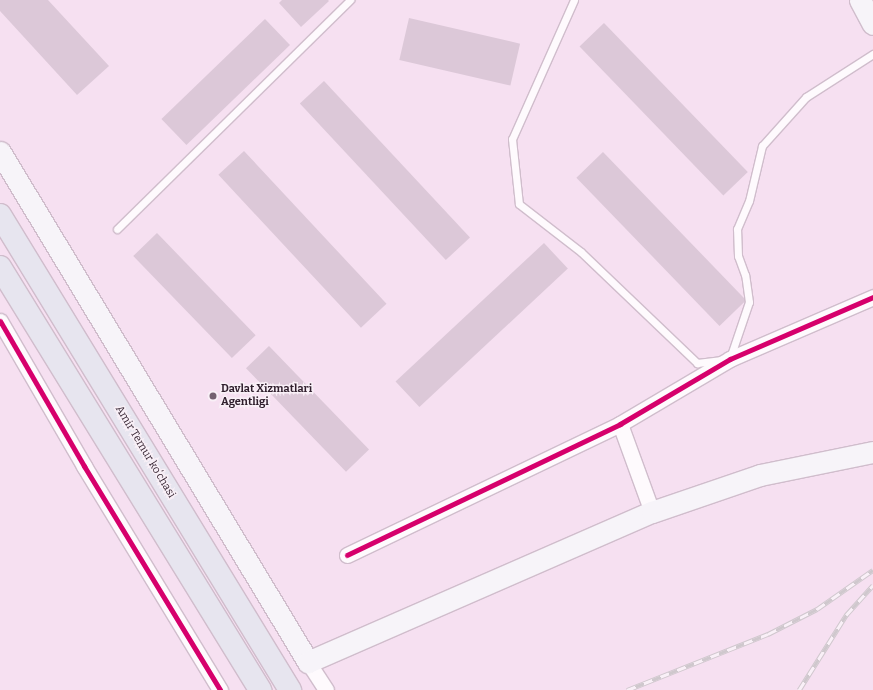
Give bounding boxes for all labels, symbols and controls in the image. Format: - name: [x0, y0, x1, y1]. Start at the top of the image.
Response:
- place label: Davlat Xizmatlari Agentligi: [221, 383, 312, 409]
- marker: Davlat Xizmatlari Agentligi: [208, 391, 218, 401]
- street label: Amir Temur koʻchasi: [112, 403, 178, 501]

